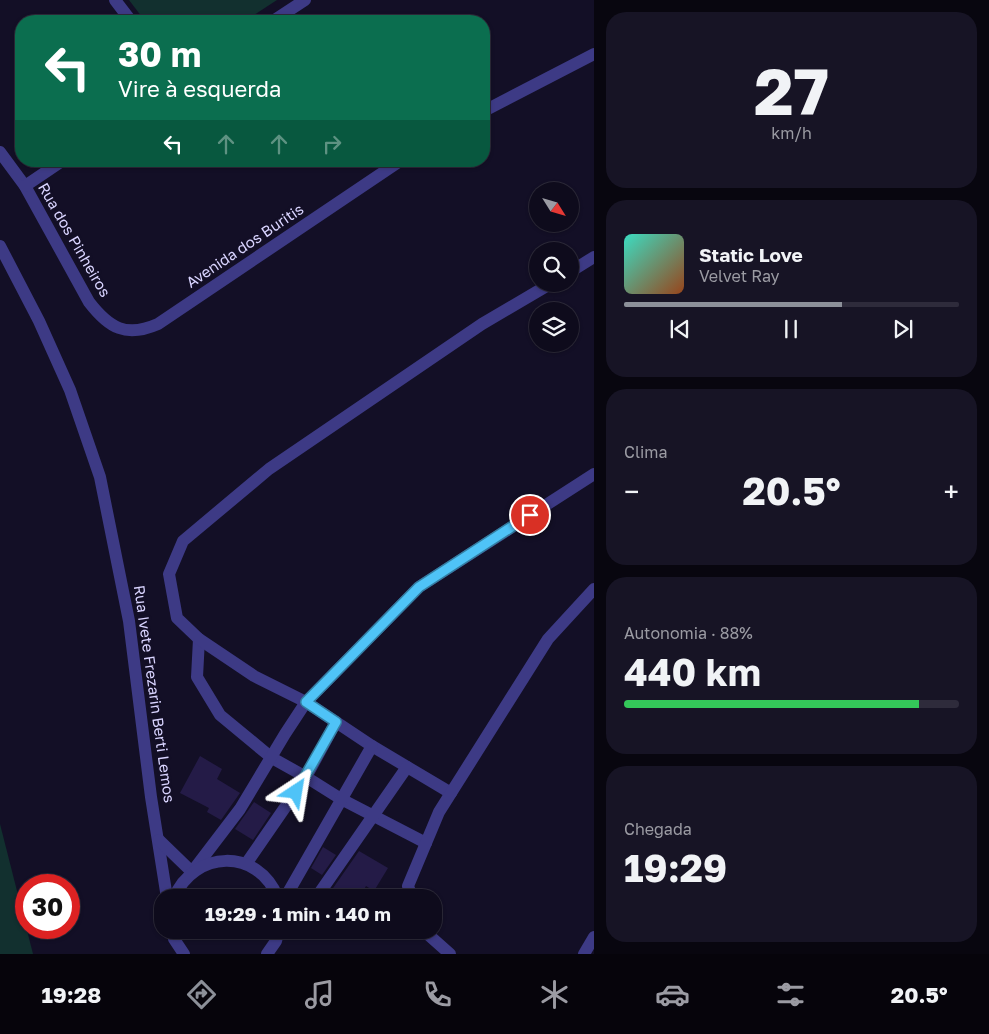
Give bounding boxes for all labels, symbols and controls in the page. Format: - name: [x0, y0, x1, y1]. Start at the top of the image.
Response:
- text: 30 m: [118, 33, 201, 75]
- icon: left: [35, 35, 100, 100]
- text: 27: [754, 51, 829, 129]
- text: Vire à esquerda: [118, 75, 282, 102]
- text: km/h: [771, 123, 812, 143]
- icon: left: [159, 130, 187, 158]
- icon: ahead: [212, 130, 240, 158]
- icon: ahead: [265, 130, 293, 158]
- icon: right: [318, 130, 346, 158]
- street label: Rua dos Pinheiros: [35, 179, 115, 300]
- north arrow: [529, 182, 579, 232]
- map controls: [529, 182, 579, 352]
- street label: Avenida dos Buritis: [182, 199, 307, 291]
- button: search: [529, 242, 579, 292]
- text: Static Love: [699, 243, 803, 266]
- text: Velvet Ray: [699, 266, 780, 286]
- button: layers: [529, 302, 579, 352]
- icon: previous: [666, 315, 694, 343]
- icon: pause: [777, 315, 805, 343]
- icon: next: [889, 315, 917, 343]
- text: Clima: [624, 442, 668, 462]
- text: 20.5°: [742, 468, 841, 513]
- text: −: [624, 475, 639, 508]
- text: +: [944, 475, 959, 508]
- pin: [509, 494, 551, 536]
- icon: arrive: [516, 501, 544, 529]
- street label: Rua Ivete Frezarin Berti Lemos: [131, 584, 179, 804]
- text: Autonomia · 88%: [624, 623, 753, 643]
- text: 440 km: [624, 649, 761, 694]
- position arrow: [269, 765, 321, 817]
- text: Chegada: [624, 819, 692, 839]
- text: 19:29: [624, 845, 727, 890]
- speed limit sign: 30: [15, 874, 80, 939]
- text: 19:29 · 1 min · 140 m: [205, 902, 391, 925]
- icon: directions: [184, 977, 219, 1012]
- icon: music: [302, 977, 337, 1012]
- icon: phone: [420, 977, 455, 1012]
- icon: climate: [537, 977, 572, 1012]
- icon: car: [655, 977, 690, 1012]
- icon: filters: [773, 977, 808, 1012]
- text: 19:28: [41, 981, 101, 1008]
- text: 20.5°: [891, 981, 948, 1008]

